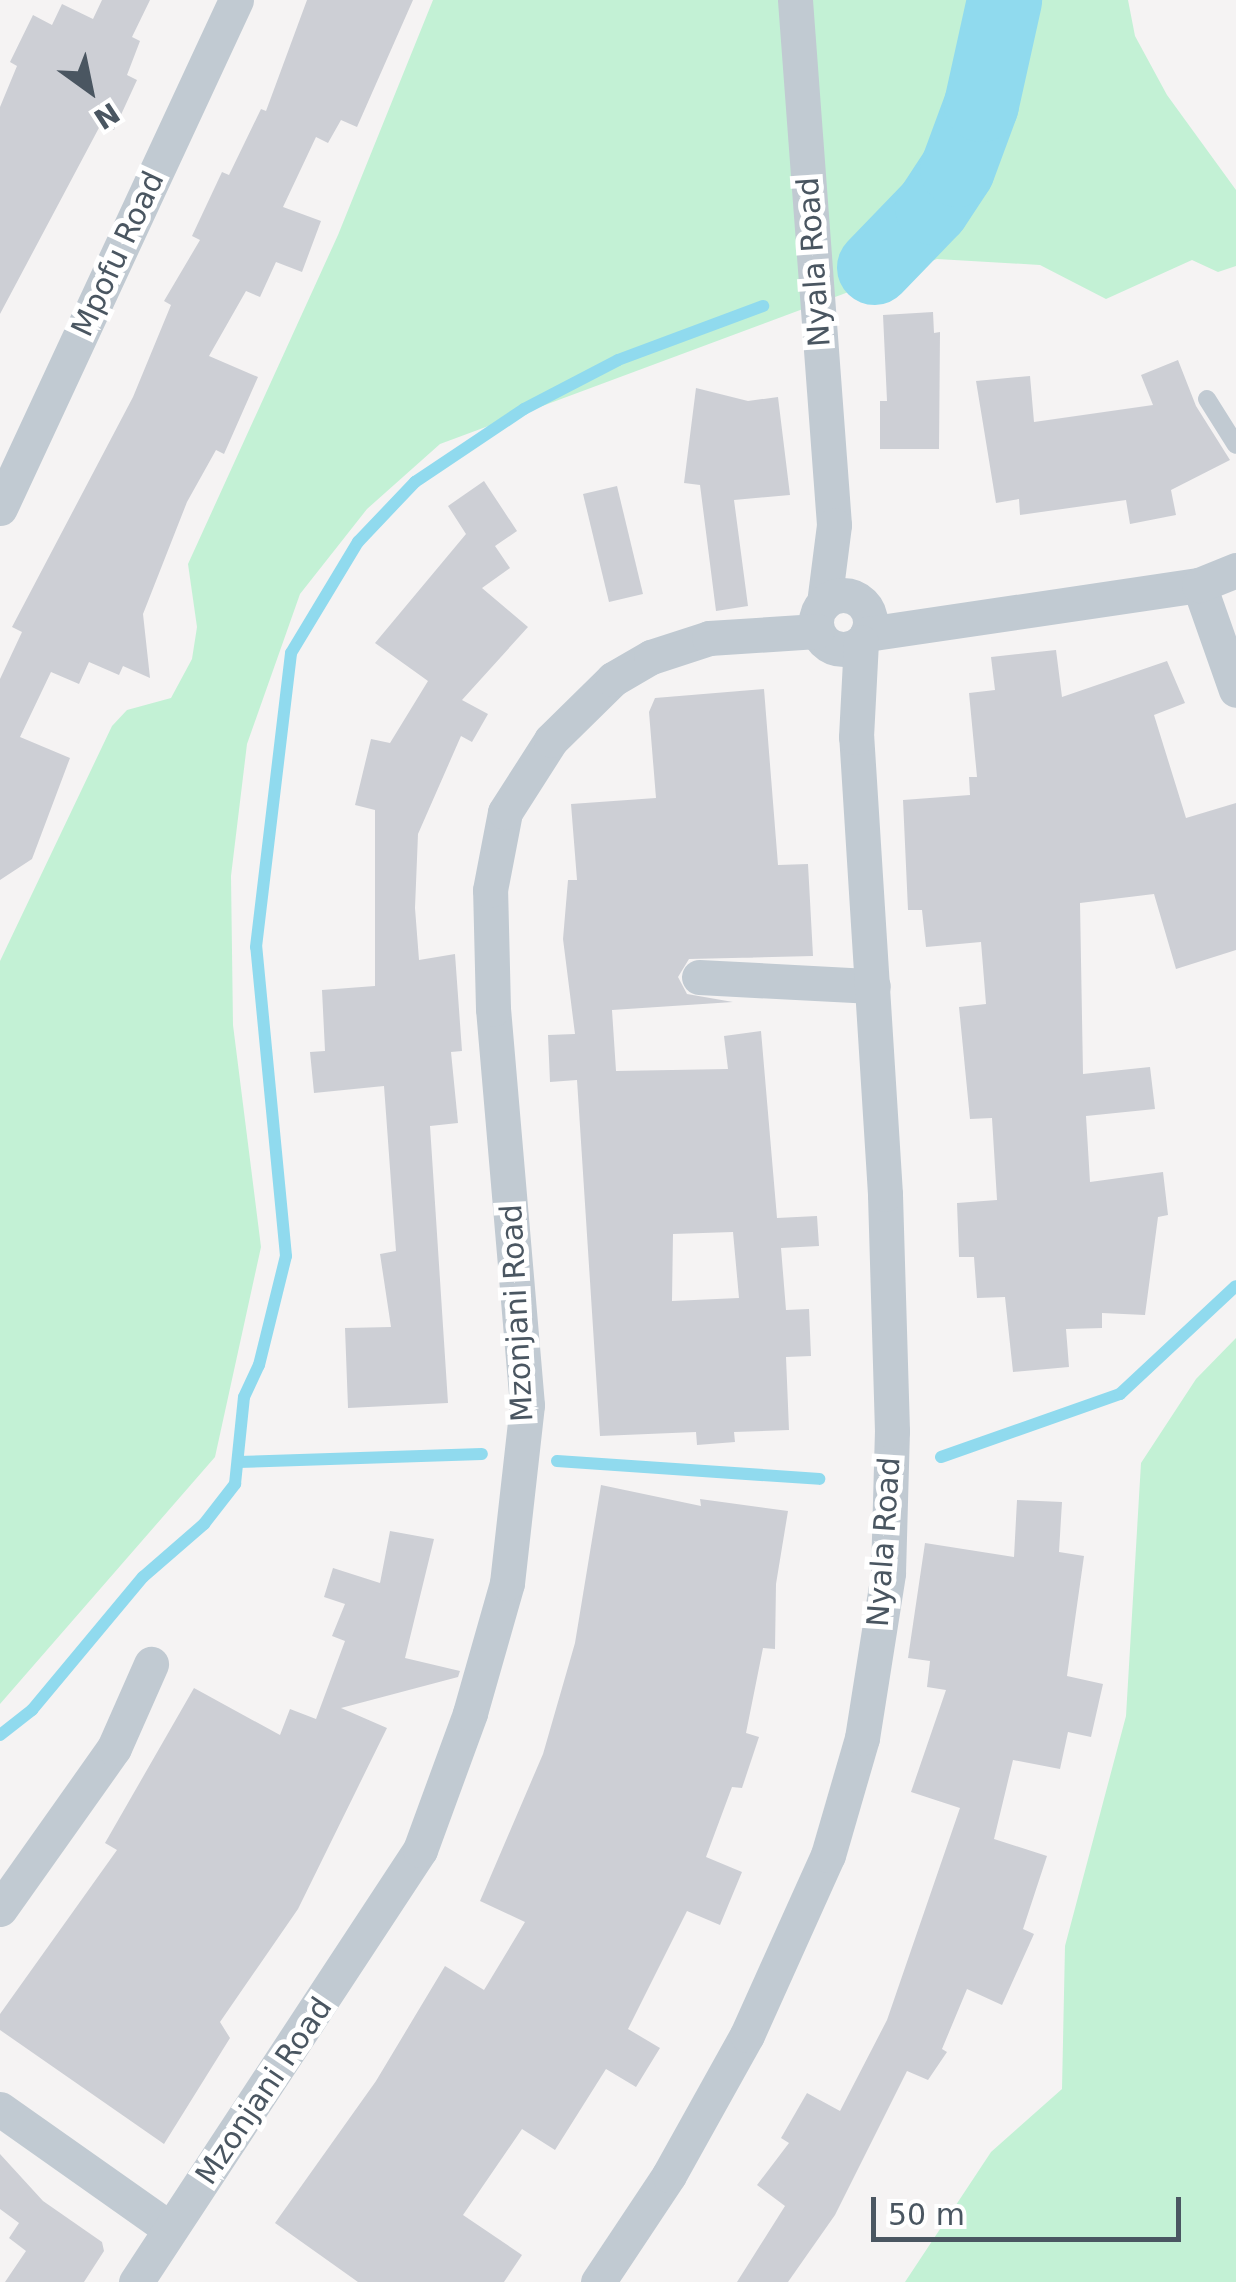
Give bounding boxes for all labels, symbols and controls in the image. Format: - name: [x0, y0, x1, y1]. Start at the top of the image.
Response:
- north arrow: [40, 40, 140, 140]
- text: N: [88, 95, 125, 136]
- street label: Mpofu Road: [64, 166, 172, 342]
- street label: Nyala Road: [790, 176, 838, 348]
- street label: Mzonjani Road: [493, 1203, 541, 1423]
- street label: Nyala Road: [860, 1456, 908, 1628]
- street label: Mzonjani Road: [188, 1991, 340, 2191]
- scale bar: [876, 2177, 1186, 2239]
- text: 50 m: [888, 2197, 965, 2232]

